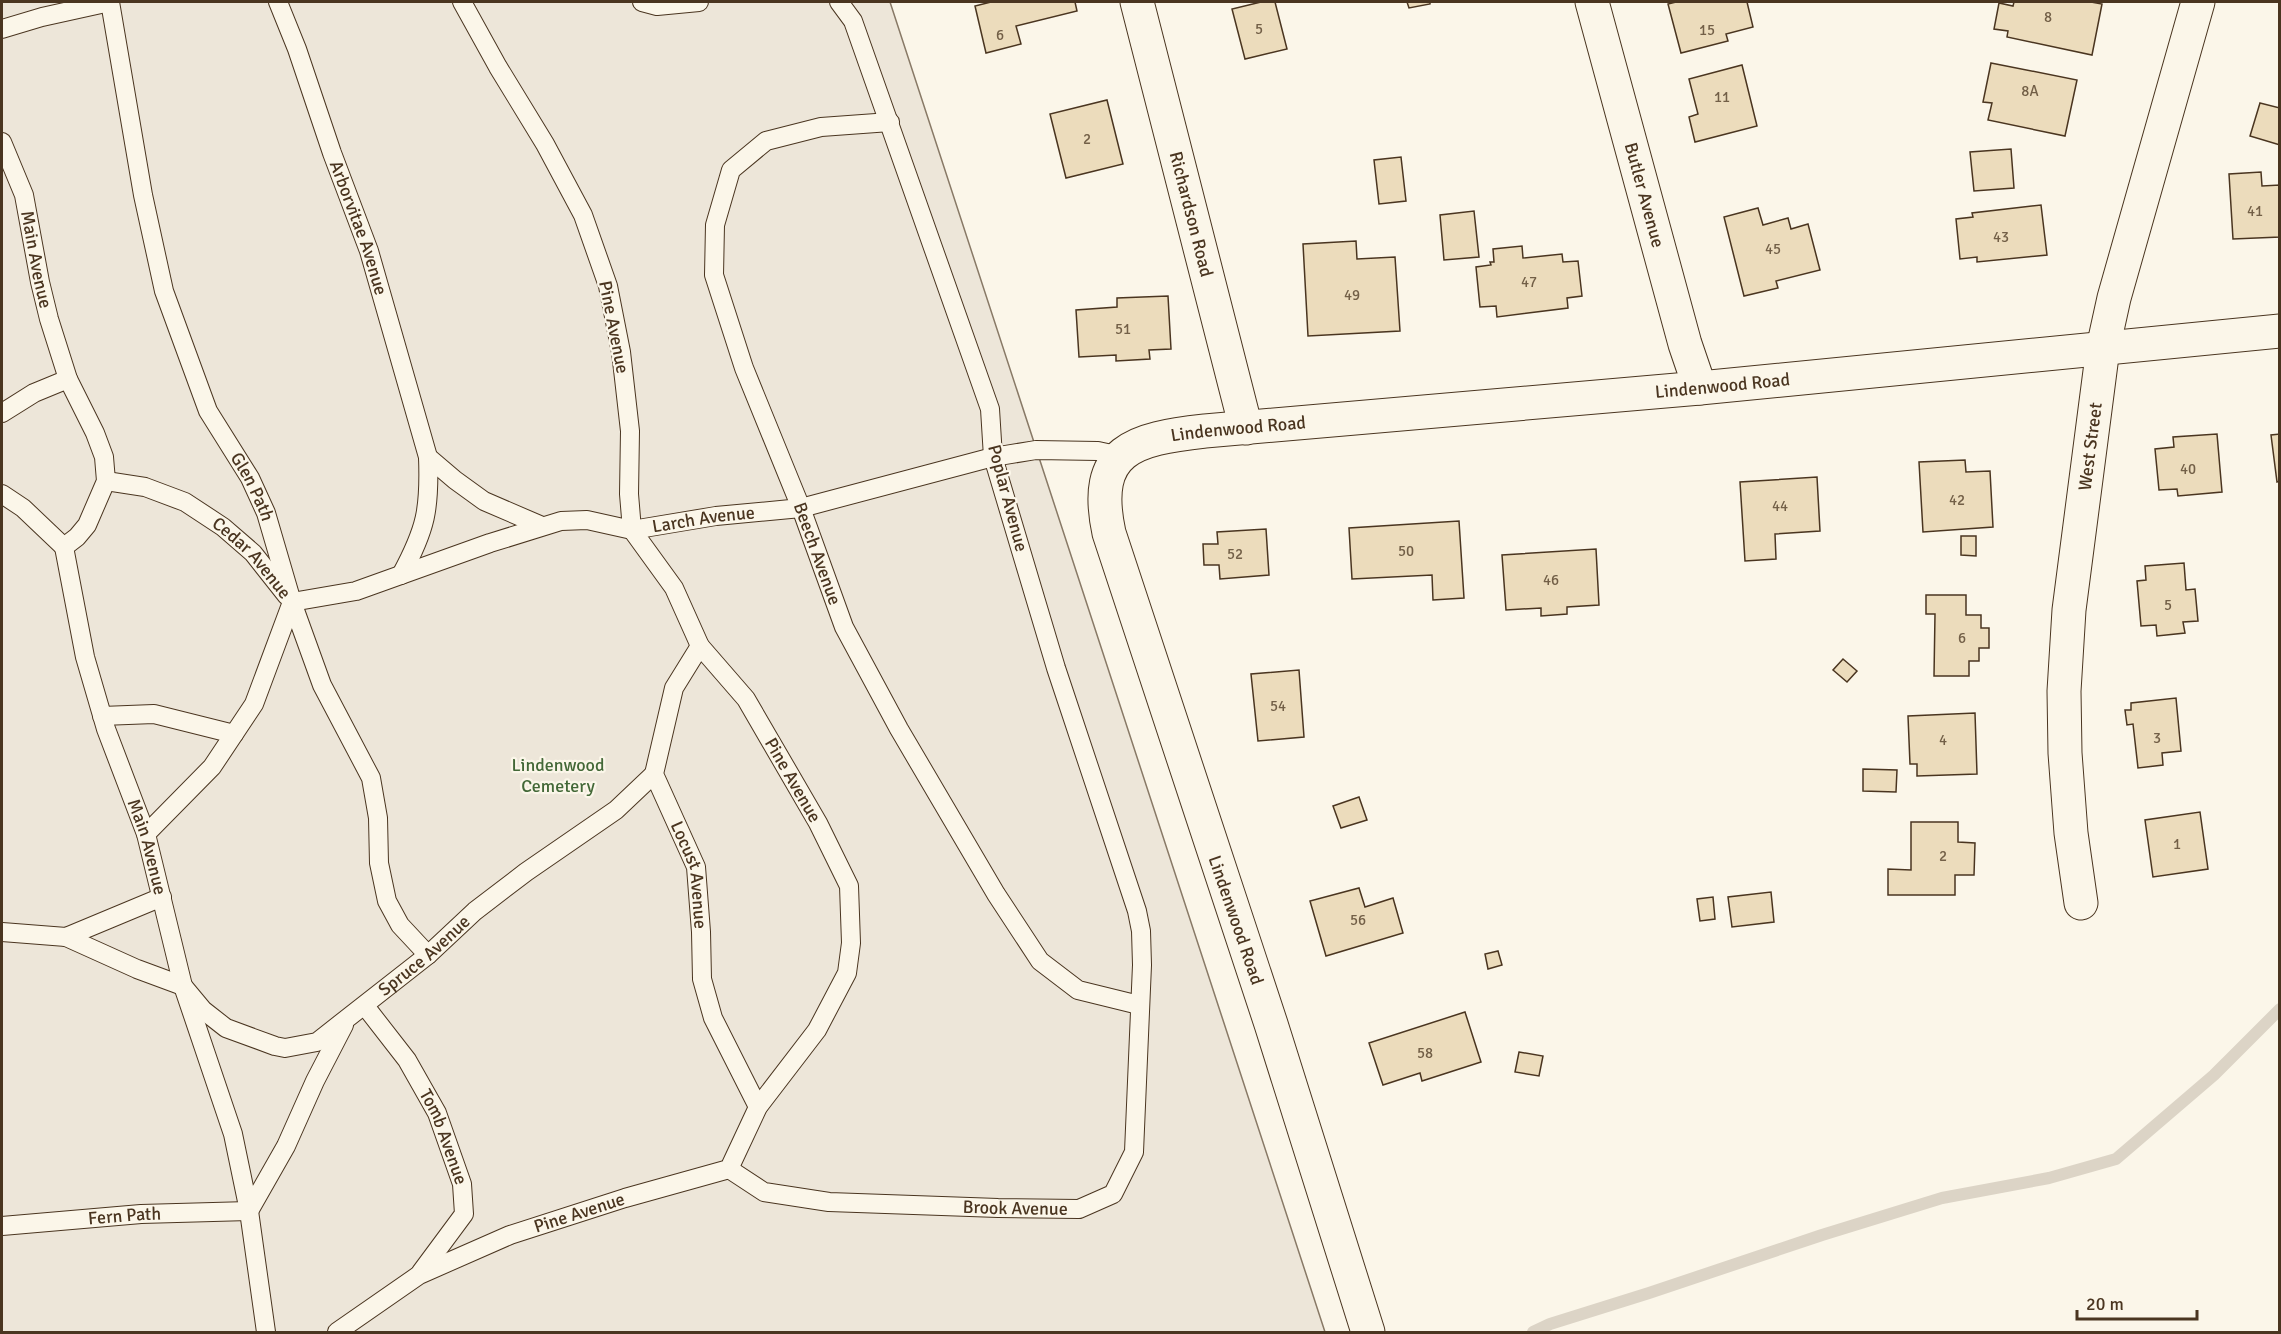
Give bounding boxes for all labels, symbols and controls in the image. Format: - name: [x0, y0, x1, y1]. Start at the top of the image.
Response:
- house number: 8: [2044, 8, 2052, 26]
- house number: 5: [1255, 20, 1263, 38]
- house number: 15: [1699, 21, 1715, 39]
- house number: 6: [996, 26, 1004, 44]
- house number: 8A: [2021, 82, 2039, 100]
- house number: 11: [1714, 88, 1730, 106]
- house number: 2: [1083, 130, 1091, 148]
- street label: Butler Avenue: [1620, 140, 1669, 250]
- street label: Richardson Road: [1165, 149, 1218, 279]
- street label: Arborvitae Avenue: [325, 158, 392, 298]
- house number: 41: [2247, 202, 2263, 220]
- street label: Main Avenue: [16, 209, 57, 310]
- house number: 43: [1993, 228, 2009, 246]
- house number: 45: [1765, 240, 1781, 258]
- house number: 47: [1521, 273, 1537, 291]
- street label: Pine Avenue: [594, 279, 634, 375]
- house number: 49: [1344, 286, 1360, 304]
- house number: 51: [1115, 320, 1131, 338]
- street label: Lindenwood Road: [1654, 368, 1791, 403]
- street label: West Street: [2074, 401, 2107, 492]
- street label: Lindenwood Road: [1169, 411, 1307, 447]
- street label: Poplar Avenue: [983, 442, 1033, 554]
- street label: Glen Path: [226, 448, 279, 524]
- house number: 40: [2180, 460, 2196, 478]
- house number: 42: [1949, 491, 1965, 509]
- house number: 44: [1772, 497, 1788, 515]
- street label: Beech Avenue: [789, 499, 846, 608]
- street label: Larch Avenue: [651, 501, 756, 537]
- street label: Cedar Avenue: [208, 512, 296, 603]
- house number: 50: [1398, 542, 1414, 560]
- house number: 52: [1227, 545, 1243, 563]
- house number: 46: [1543, 571, 1559, 589]
- house number: 5: [2164, 596, 2172, 614]
- house number: 6: [1958, 629, 1966, 647]
- house number: 54: [1270, 697, 1286, 715]
- house number: 3: [2153, 729, 2161, 747]
- house number: 4: [1939, 731, 1947, 749]
- street label: Pine Avenue: [760, 734, 826, 826]
- park label: Lindenwood Cemetery: [512, 754, 604, 797]
- street label: Main Avenue: [123, 796, 171, 897]
- street label: Locust Avenue: [666, 818, 712, 930]
- house number: 1: [2173, 835, 2181, 853]
- house number: 2: [1939, 847, 1947, 865]
- street label: Lindenwood Road: [1204, 852, 1268, 988]
- street label: Spruce Avenue: [374, 910, 475, 1001]
- house number: 56: [1350, 911, 1366, 929]
- house number: 58: [1417, 1044, 1433, 1062]
- street label: Tomb Avenue: [415, 1085, 472, 1188]
- street label: Pine Avenue: [531, 1188, 627, 1238]
- street label: Brook Avenue: [962, 1196, 1068, 1220]
- street label: Fern Path: [87, 1202, 161, 1230]
- scale bar: [2077, 1283, 2197, 1321]
- text: 20 m: [2086, 1293, 2124, 1315]

